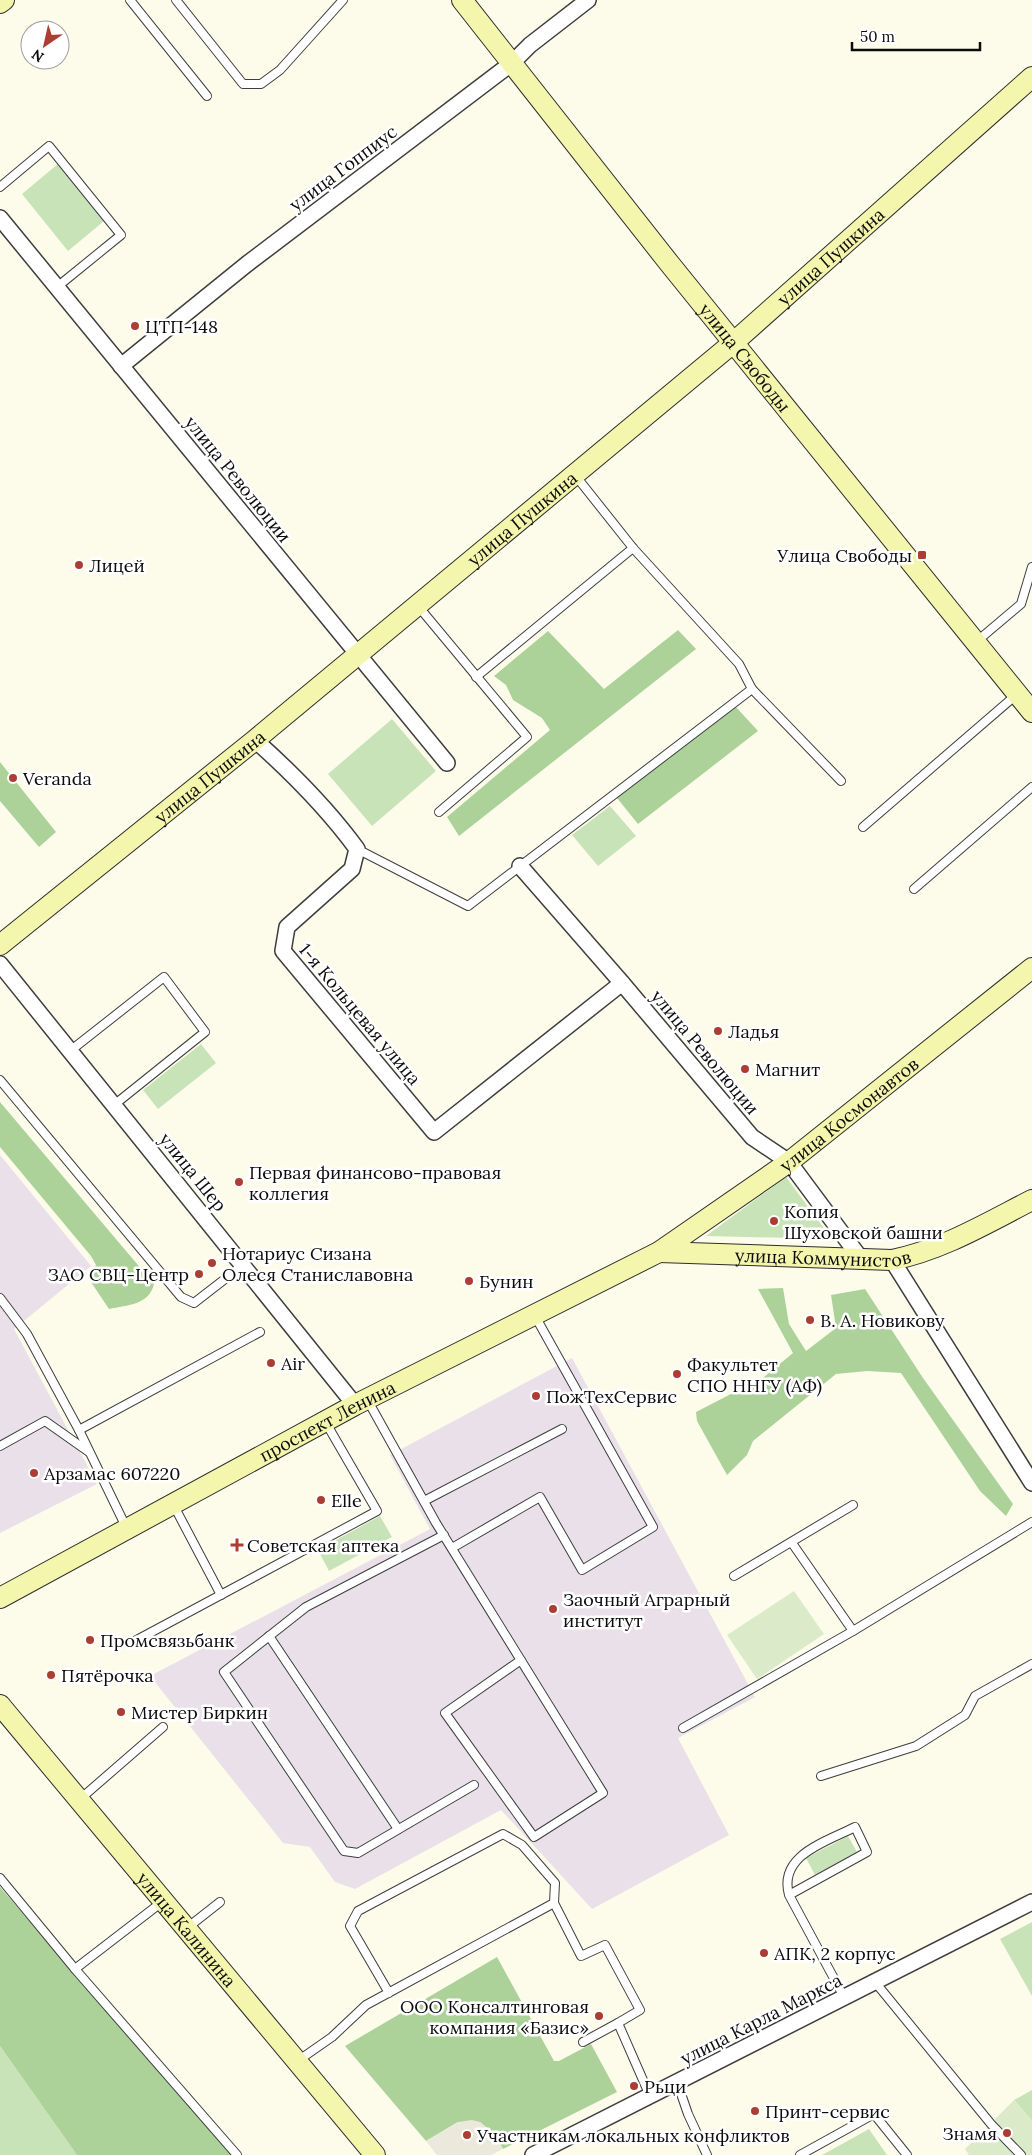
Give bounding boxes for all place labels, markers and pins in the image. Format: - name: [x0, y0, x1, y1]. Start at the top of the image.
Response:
- place label: ЦТП-148: [145, 315, 218, 338]
- marker: ЦТП-148: [129, 320, 141, 332]
- place label: Улица Свободы: [776, 544, 912, 567]
- marker: Улица Свободы: [916, 549, 928, 561]
- place label: Лицей: [89, 554, 145, 577]
- marker: Лицей: [73, 559, 85, 571]
- place label: Veranda: [22, 767, 92, 790]
- marker: Veranda: [7, 772, 19, 784]
- place label: Ладья: [728, 1020, 779, 1043]
- marker: Ладья: [712, 1025, 724, 1037]
- place label: Магнит: [755, 1058, 820, 1081]
- marker: Магнит: [739, 1063, 751, 1075]
- place label: Первая финансово-правовая коллегия: [249, 1161, 501, 1205]
- marker: Первая финансово-правовая коллегия: [233, 1176, 245, 1188]
- place label: Копия Шуховской башни: [784, 1200, 943, 1244]
- marker: Копия Шуховской башни: [768, 1215, 780, 1227]
- place label: Нотариус Сизана Олеся Станиславовна: [222, 1242, 413, 1286]
- marker: Нотариус Сизана Олеся Станиславовна: [206, 1257, 218, 1269]
- place label: ЗАО СВЦ-Центр: [48, 1263, 189, 1286]
- marker: ЗАО СВЦ-Центр: [193, 1268, 205, 1280]
- place label: Бунин: [479, 1270, 533, 1293]
- marker: Бунин: [463, 1275, 475, 1287]
- place label: В. А. Новикову: [820, 1309, 945, 1332]
- marker: В. А. Новикову: [804, 1314, 816, 1326]
- place label: Air: [280, 1352, 305, 1375]
- place label: Факультет СПО ННГУ (АФ): [687, 1353, 822, 1397]
- marker: Air: [265, 1357, 277, 1369]
- marker: Факультет СПО ННГУ (АФ): [671, 1368, 683, 1380]
- place label: ПожТехСервис: [546, 1385, 677, 1408]
- marker: ПожТехСервис: [530, 1390, 542, 1402]
- place label: Арзамас 607220: [43, 1462, 180, 1485]
- marker: Арзамас 607220: [28, 1467, 40, 1479]
- place label: Elle: [331, 1489, 362, 1512]
- marker: Elle: [315, 1494, 327, 1506]
- place label: Советская аптека: [247, 1534, 399, 1557]
- marker: Советская аптека: [231, 1539, 243, 1551]
- place label: Заочный Аграрный институт: [563, 1588, 730, 1632]
- marker: Заочный Аграрный институт: [547, 1603, 559, 1615]
- place label: Промсвязьбанк: [100, 1629, 235, 1652]
- marker: Промсвязьбанк: [84, 1634, 96, 1646]
- place label: Пятёрочка: [61, 1664, 153, 1687]
- marker: Пятёрочка: [45, 1669, 57, 1681]
- place label: Мистер Биркин: [131, 1701, 268, 1724]
- marker: Мистер Биркин: [115, 1706, 127, 1718]
- place label: АПК, 2 корпус: [773, 1942, 896, 1965]
- marker: АПК, 2 корпус: [758, 1947, 770, 1959]
- place label: ООО Консалтинговая компания «Базис»: [400, 1995, 589, 2039]
- marker: ООО Консалтинговая компания «Базис»: [593, 2010, 605, 2022]
- place label: Рьци: [644, 2075, 686, 2098]
- marker: Рьци: [628, 2080, 640, 2092]
- place label: Принт-сервис: [765, 2100, 890, 2123]
- marker: Принт-сервис: [749, 2105, 761, 2117]
- place label: Знамя: [942, 2122, 997, 2145]
- place label: Участникам локальных конфликтов: [476, 2124, 790, 2147]
- marker: Знамя: [1001, 2127, 1013, 2139]
- marker: Участникам локальных конфликтов: [461, 2129, 473, 2141]

